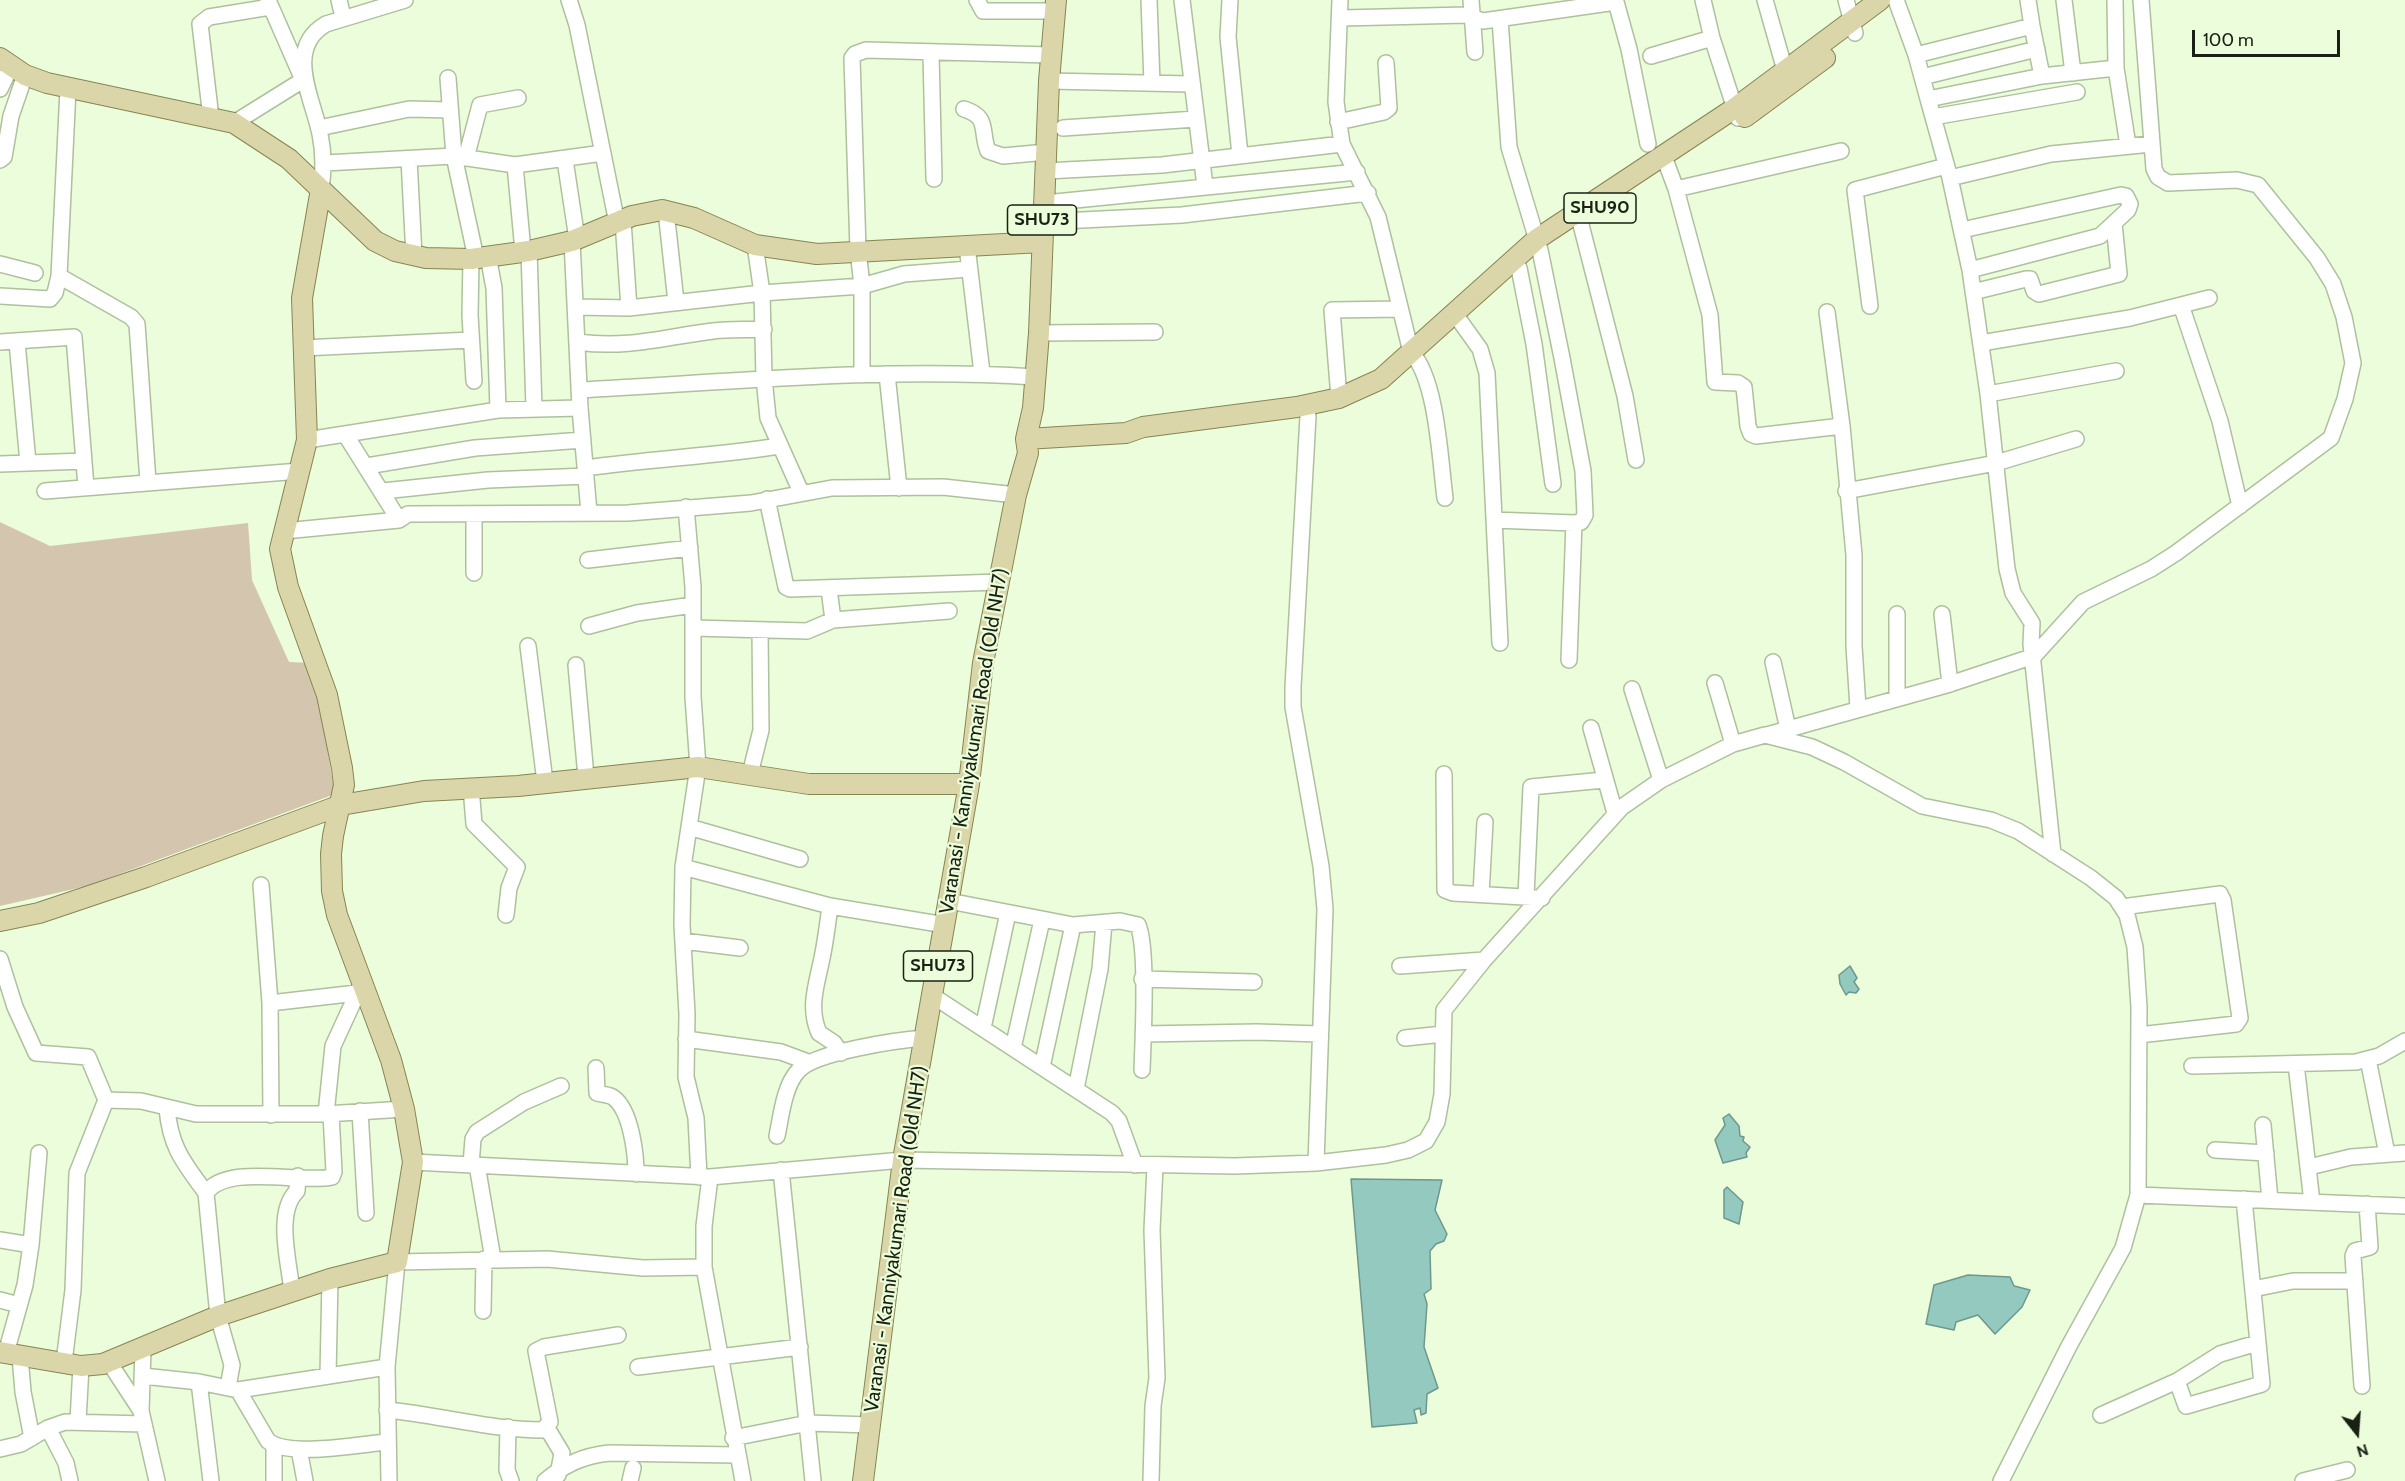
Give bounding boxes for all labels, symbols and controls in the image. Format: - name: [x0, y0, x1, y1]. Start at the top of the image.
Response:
- scale bar: [2195, 18, 2344, 56]
- text: 100 m: [2203, 29, 2254, 51]
- road number: SHU90: [1564, 193, 1636, 223]
- road number: SHU73: [1008, 205, 1076, 235]
- street label: Varanasi - Kanniyakumari Road (Old NH7): [935, 566, 1013, 916]
- road number: SHU73: [904, 951, 972, 981]
- street label: Varanasi - Kanniyakumari Road (Old NH7): [860, 1064, 932, 1414]
- north arrow: [2327, 1403, 2387, 1463]
- text: N: [2354, 1440, 2371, 1461]

